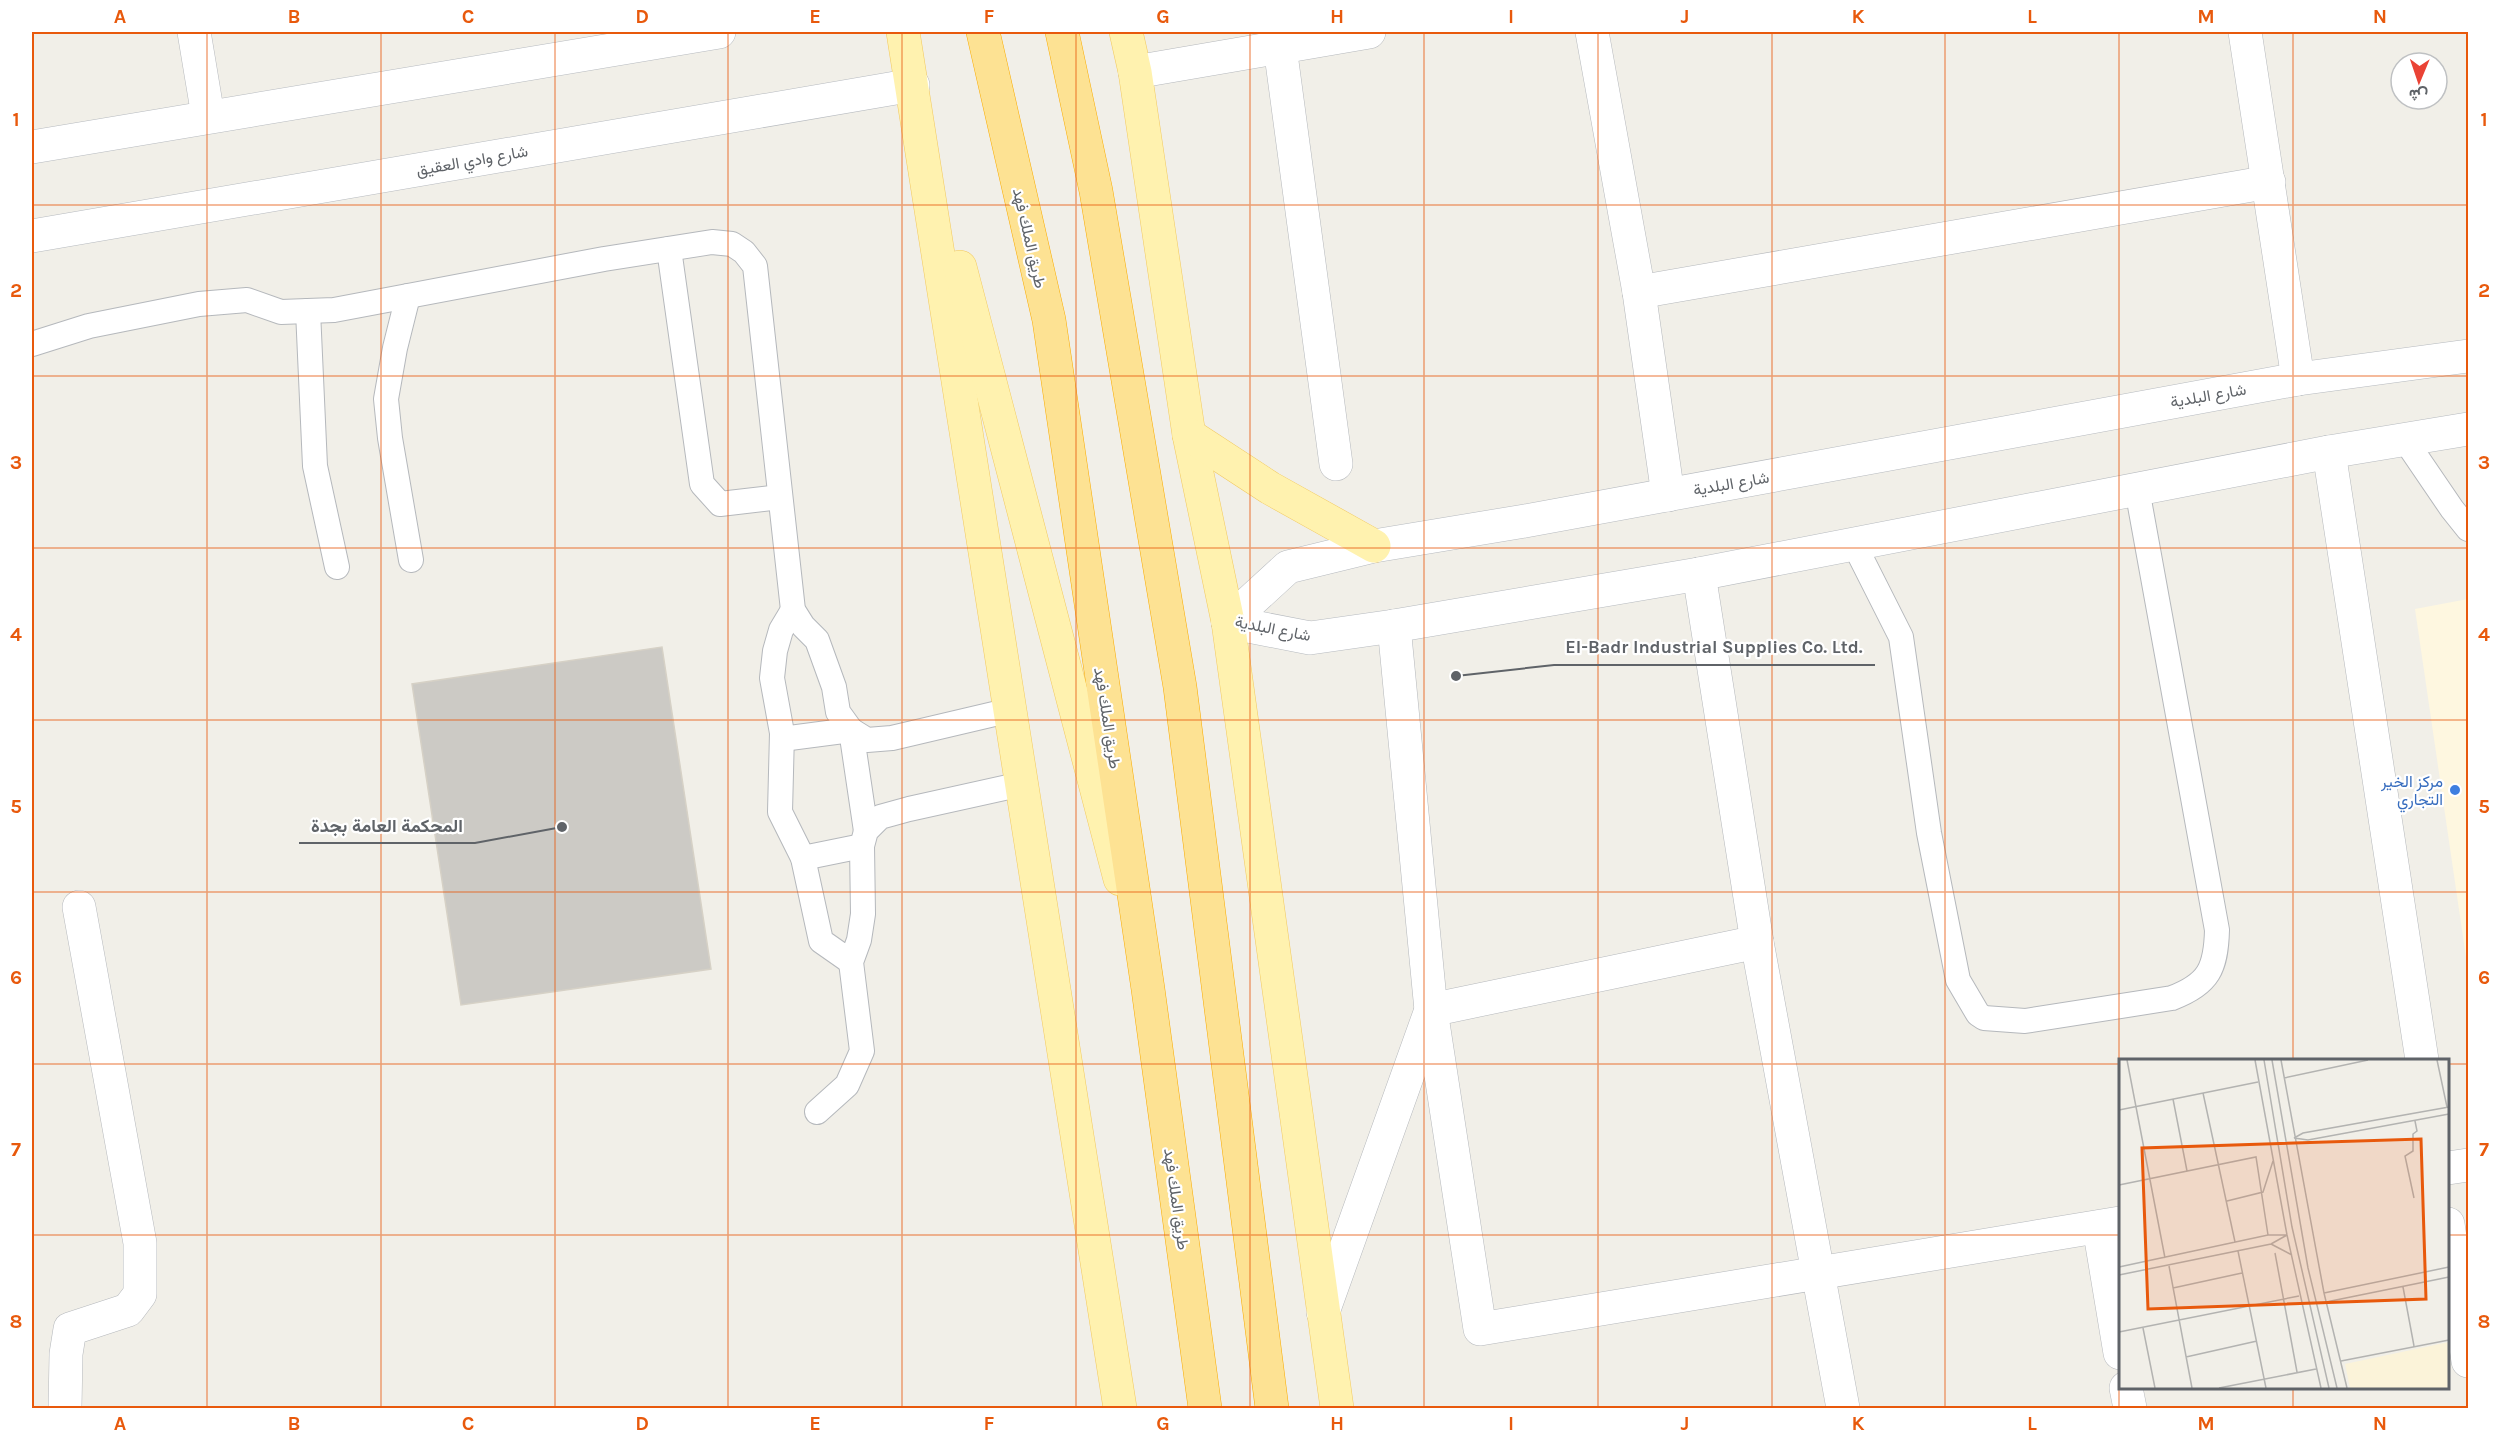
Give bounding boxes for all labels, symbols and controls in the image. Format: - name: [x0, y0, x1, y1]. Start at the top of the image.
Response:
- text: A: [114, 5, 127, 28]
- text: B: [288, 5, 300, 28]
- text: C: [462, 5, 474, 28]
- text: D: [635, 5, 649, 28]
- text: E: [809, 5, 821, 28]
- text: F: [984, 5, 995, 28]
- text: G: [1156, 5, 1170, 28]
- text: H: [1330, 5, 1344, 28]
- text: I: [1508, 5, 1514, 28]
- text: J: [1681, 5, 1689, 28]
- text: K: [1851, 5, 1865, 28]
- text: L: [2027, 5, 2037, 28]
- text: M: [2197, 5, 2215, 28]
- text: N: [2373, 5, 2387, 28]
- north arrow: [2389, 51, 2449, 111]
- text: ش: [2409, 86, 2428, 105]
- text: 1: [12, 108, 20, 131]
- text: 1: [2480, 108, 2488, 131]
- street label: شارع وادي العقيق: [415, 141, 530, 184]
- street label: طريق الملك فهد: [1008, 186, 1050, 290]
- text: 2: [10, 279, 22, 302]
- text: 2: [2478, 279, 2490, 302]
- street label: شارع البلدية: [2169, 379, 2248, 413]
- text: 3: [10, 451, 22, 474]
- text: 3: [2478, 451, 2490, 474]
- street label: شارع البلدية: [1692, 467, 1771, 501]
- street label: شارع البلدية: [1233, 612, 1312, 647]
- text: 4: [10, 623, 22, 646]
- text: 4: [2478, 623, 2490, 646]
- callout: El-Badr Industrial Supplies Co. Ltd.: [1554, 629, 1875, 665]
- text: El-Badr Industrial Supplies Co. Ltd.: [1565, 636, 1863, 658]
- street label: طريق الملك فهد: [1089, 666, 1125, 770]
- place label: مركز الخير التجاري: [2380, 772, 2443, 813]
- marker: مركز الخير التجاري: [2448, 783, 2462, 797]
- text: 5: [10, 795, 22, 818]
- text: 5: [2478, 795, 2490, 818]
- callout: المحكمة العامة بجدة: [299, 807, 475, 843]
- text: المحكمة العامة بجدة: [311, 815, 463, 837]
- text: 6: [10, 966, 22, 989]
- text: 6: [2478, 966, 2490, 989]
- inset map: [2119, 1059, 2449, 1389]
- text: 7: [11, 1138, 21, 1161]
- text: 7: [2479, 1138, 2489, 1161]
- street label: طريق الملك فهد: [1159, 1147, 1193, 1251]
- text: 8: [10, 1310, 22, 1333]
- text: 8: [2478, 1310, 2490, 1333]
- text: A: [114, 1412, 127, 1435]
- text: B: [288, 1412, 300, 1435]
- text: C: [462, 1412, 474, 1435]
- text: D: [635, 1412, 649, 1435]
- text: E: [809, 1412, 821, 1435]
- text: F: [984, 1412, 995, 1435]
- text: G: [1156, 1412, 1170, 1435]
- text: H: [1330, 1412, 1344, 1435]
- text: I: [1508, 1412, 1514, 1435]
- text: J: [1681, 1412, 1689, 1435]
- text: K: [1851, 1412, 1865, 1435]
- text: L: [2027, 1412, 2037, 1435]
- text: M: [2197, 1412, 2215, 1435]
- text: N: [2373, 1412, 2387, 1435]

